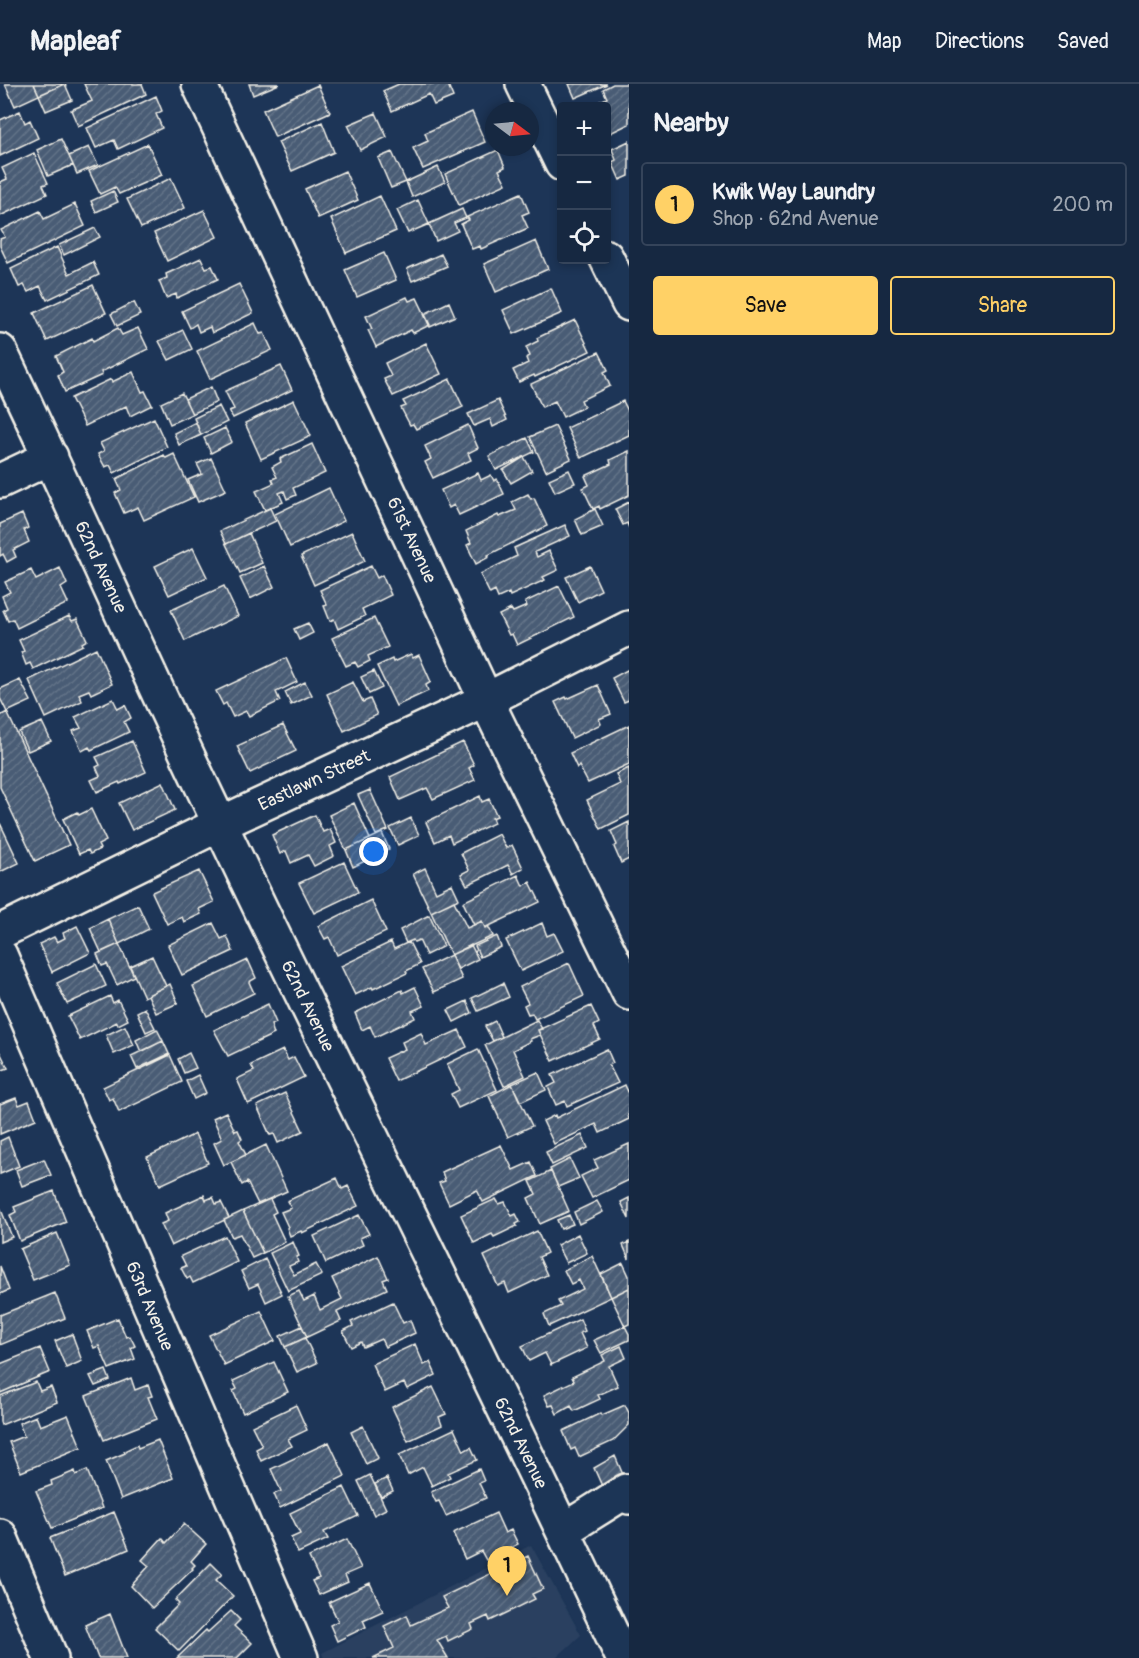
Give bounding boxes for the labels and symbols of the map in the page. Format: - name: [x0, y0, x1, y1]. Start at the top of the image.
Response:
- north arrow: [485, 102, 539, 156]
- street label: 61st Avenue: [382, 494, 441, 587]
- street label: 62nd Avenue: [69, 518, 132, 617]
- street label: Eastlawn Street: [255, 744, 374, 816]
- your location: [359, 837, 388, 866]
- street label: 62nd Avenue: [276, 957, 340, 1056]
- street label: 63rd Avenue: [120, 1258, 179, 1354]
- street label: 62nd Avenue: [489, 1394, 553, 1493]
- pin: 1: [488, 1546, 526, 1596]

